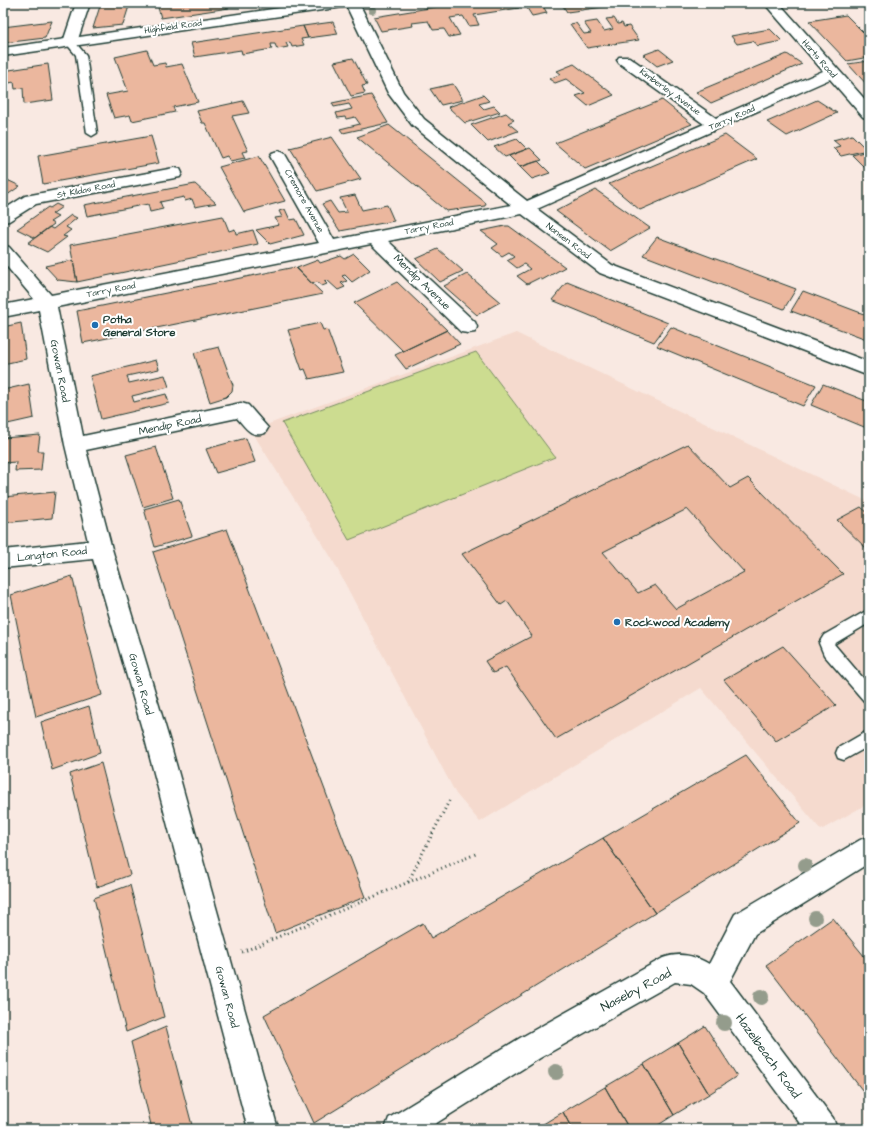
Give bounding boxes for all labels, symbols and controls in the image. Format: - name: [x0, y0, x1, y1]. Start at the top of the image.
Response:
- street label: Highfield Road: [143, 16, 203, 37]
- street label: Harts Road: [799, 37, 840, 81]
- street label: Kimberley Avenue: [637, 65, 703, 119]
- street label: Tarry Road: [707, 102, 758, 134]
- street label: Cremore Avenue: [281, 167, 327, 235]
- street label: St Kildas Road: [56, 178, 117, 202]
- street label: Tarry Road: [404, 216, 455, 238]
- street label: Nansen Road: [543, 220, 593, 262]
- street label: Mendip Avenue: [390, 251, 454, 313]
- street label: Tarry Road: [86, 279, 137, 301]
- place label: Potha General Store: [103, 312, 176, 340]
- marker: Potha General Store: [90, 320, 100, 330]
- street label: Gowan Road: [47, 338, 73, 404]
- street label: Mendip Road: [137, 411, 203, 439]
- street label: Langton Road: [16, 543, 88, 566]
- place label: Rockwood Academy: [625, 615, 731, 632]
- marker: Rockwood Academy: [612, 617, 622, 627]
- street label: Gowan Road: [125, 651, 157, 717]
- street label: Gowan Road: [212, 964, 243, 1030]
- street label: Naseby Road: [597, 964, 675, 1017]
- street label: Hazelbeach Road: [731, 1010, 805, 1102]

